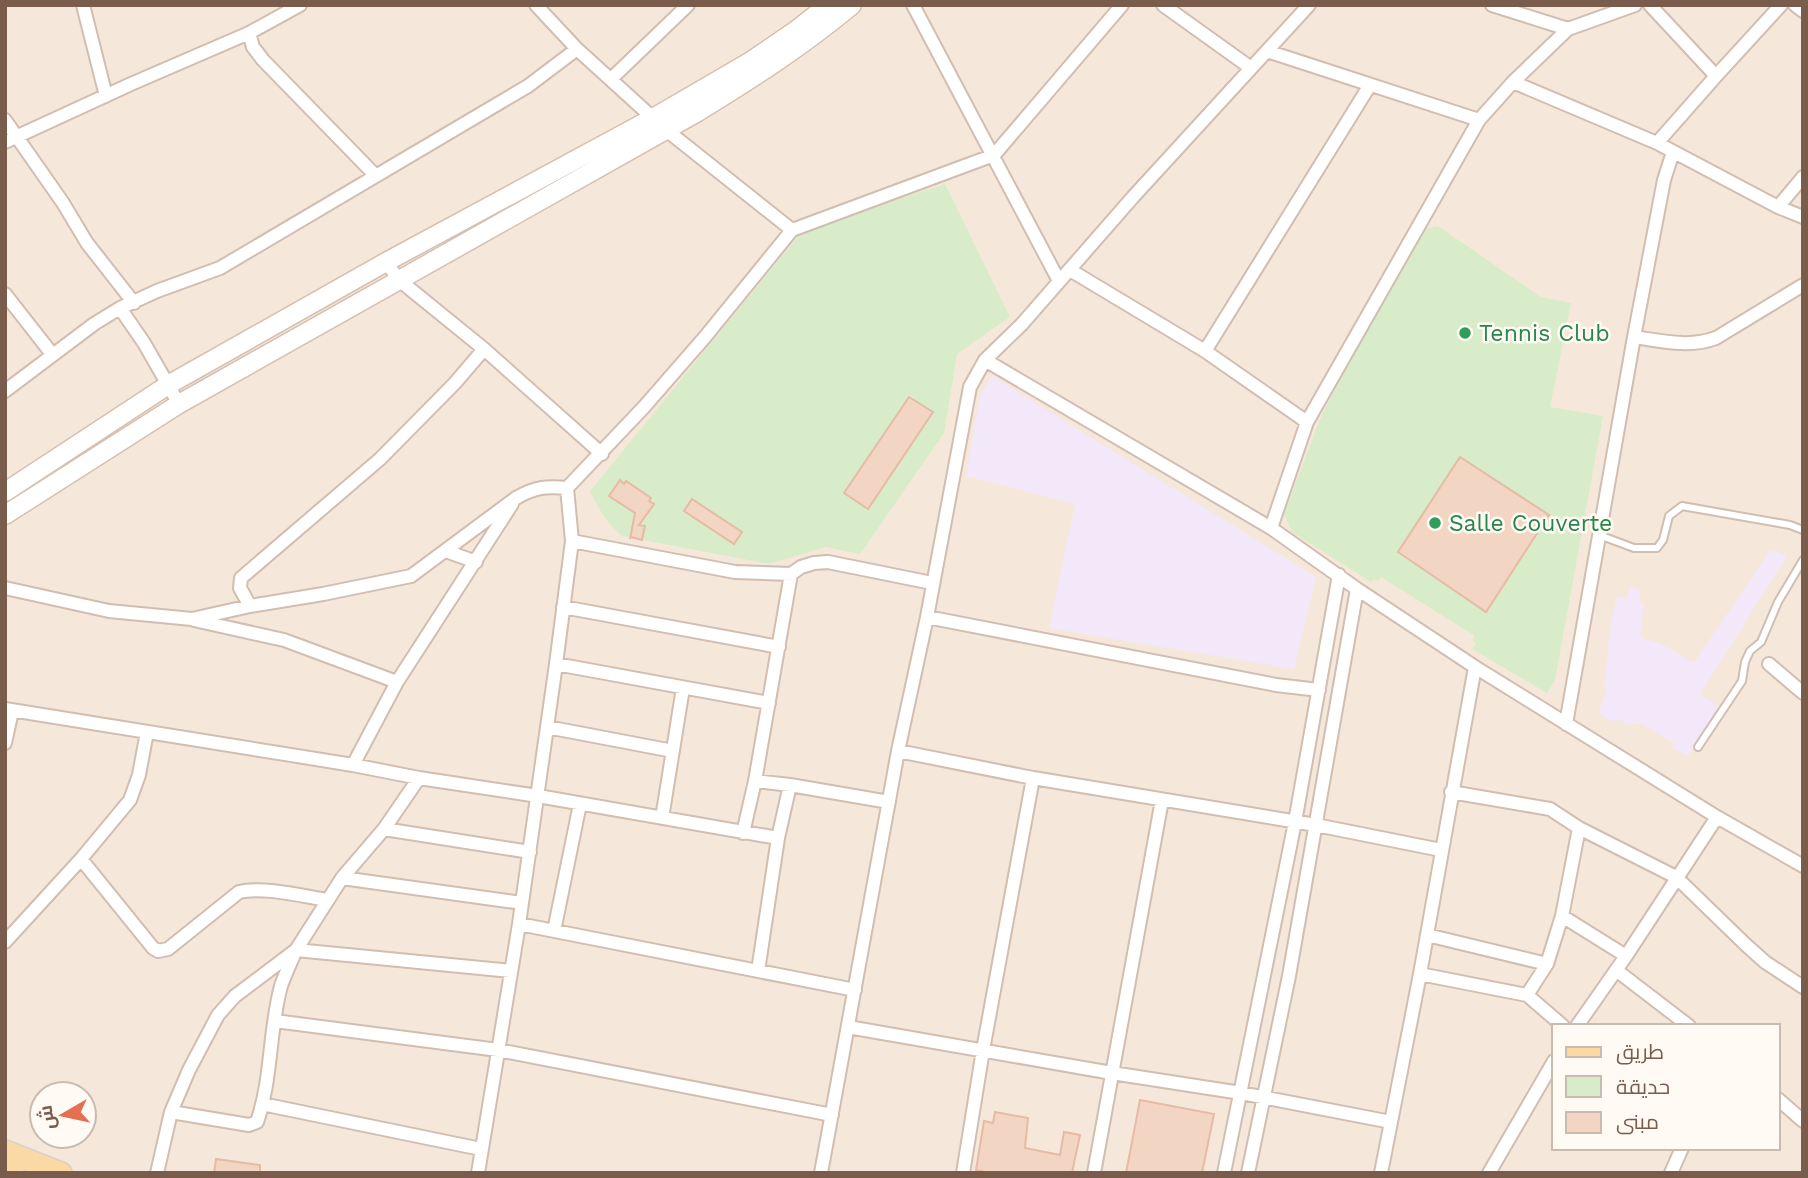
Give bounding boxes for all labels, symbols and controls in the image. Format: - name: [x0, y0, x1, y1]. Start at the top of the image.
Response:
- place label: Tennis Club: [1479, 320, 1610, 347]
- marker: Tennis Club: [1457, 325, 1473, 341]
- place label: Salle Couverte: [1449, 510, 1612, 537]
- marker: Salle Couverte: [1427, 515, 1443, 531]
- legend: [1552, 1024, 1780, 1150]
- text: طريق: [1616, 1039, 1664, 1065]
- text: حديقة: [1616, 1074, 1670, 1099]
- north arrow: [28, 1080, 98, 1150]
- text: ش: [33, 1104, 60, 1131]
- text: مبنى: [1616, 1109, 1659, 1135]

